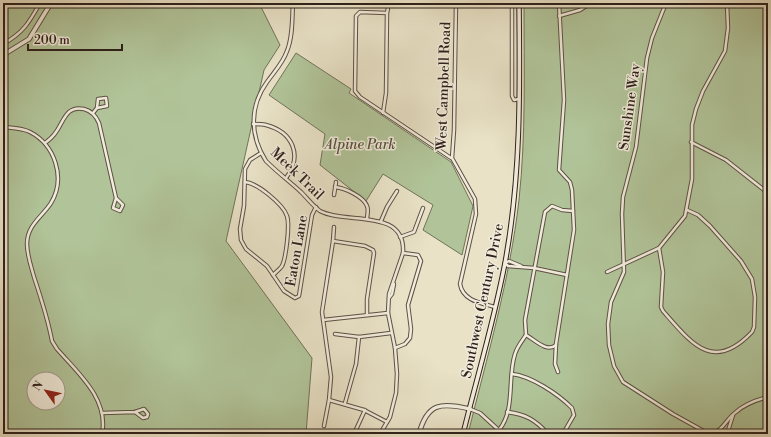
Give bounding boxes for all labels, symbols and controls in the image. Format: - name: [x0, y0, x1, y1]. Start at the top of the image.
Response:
- street label: West Campbell Road: [433, 21, 455, 152]
- scale bar: [28, 26, 122, 52]
- text: 200 m: [34, 33, 70, 48]
- street label: Sunshine Way: [615, 62, 645, 151]
- park label: Alpine Park: [322, 136, 396, 154]
- street label: Meek Trail: [266, 144, 328, 204]
- street label: Eaton Lane: [282, 214, 312, 288]
- street label: Southwest Century Drive: [458, 222, 508, 380]
- north arrow: [26, 371, 66, 411]
- text: N: [30, 378, 47, 394]

